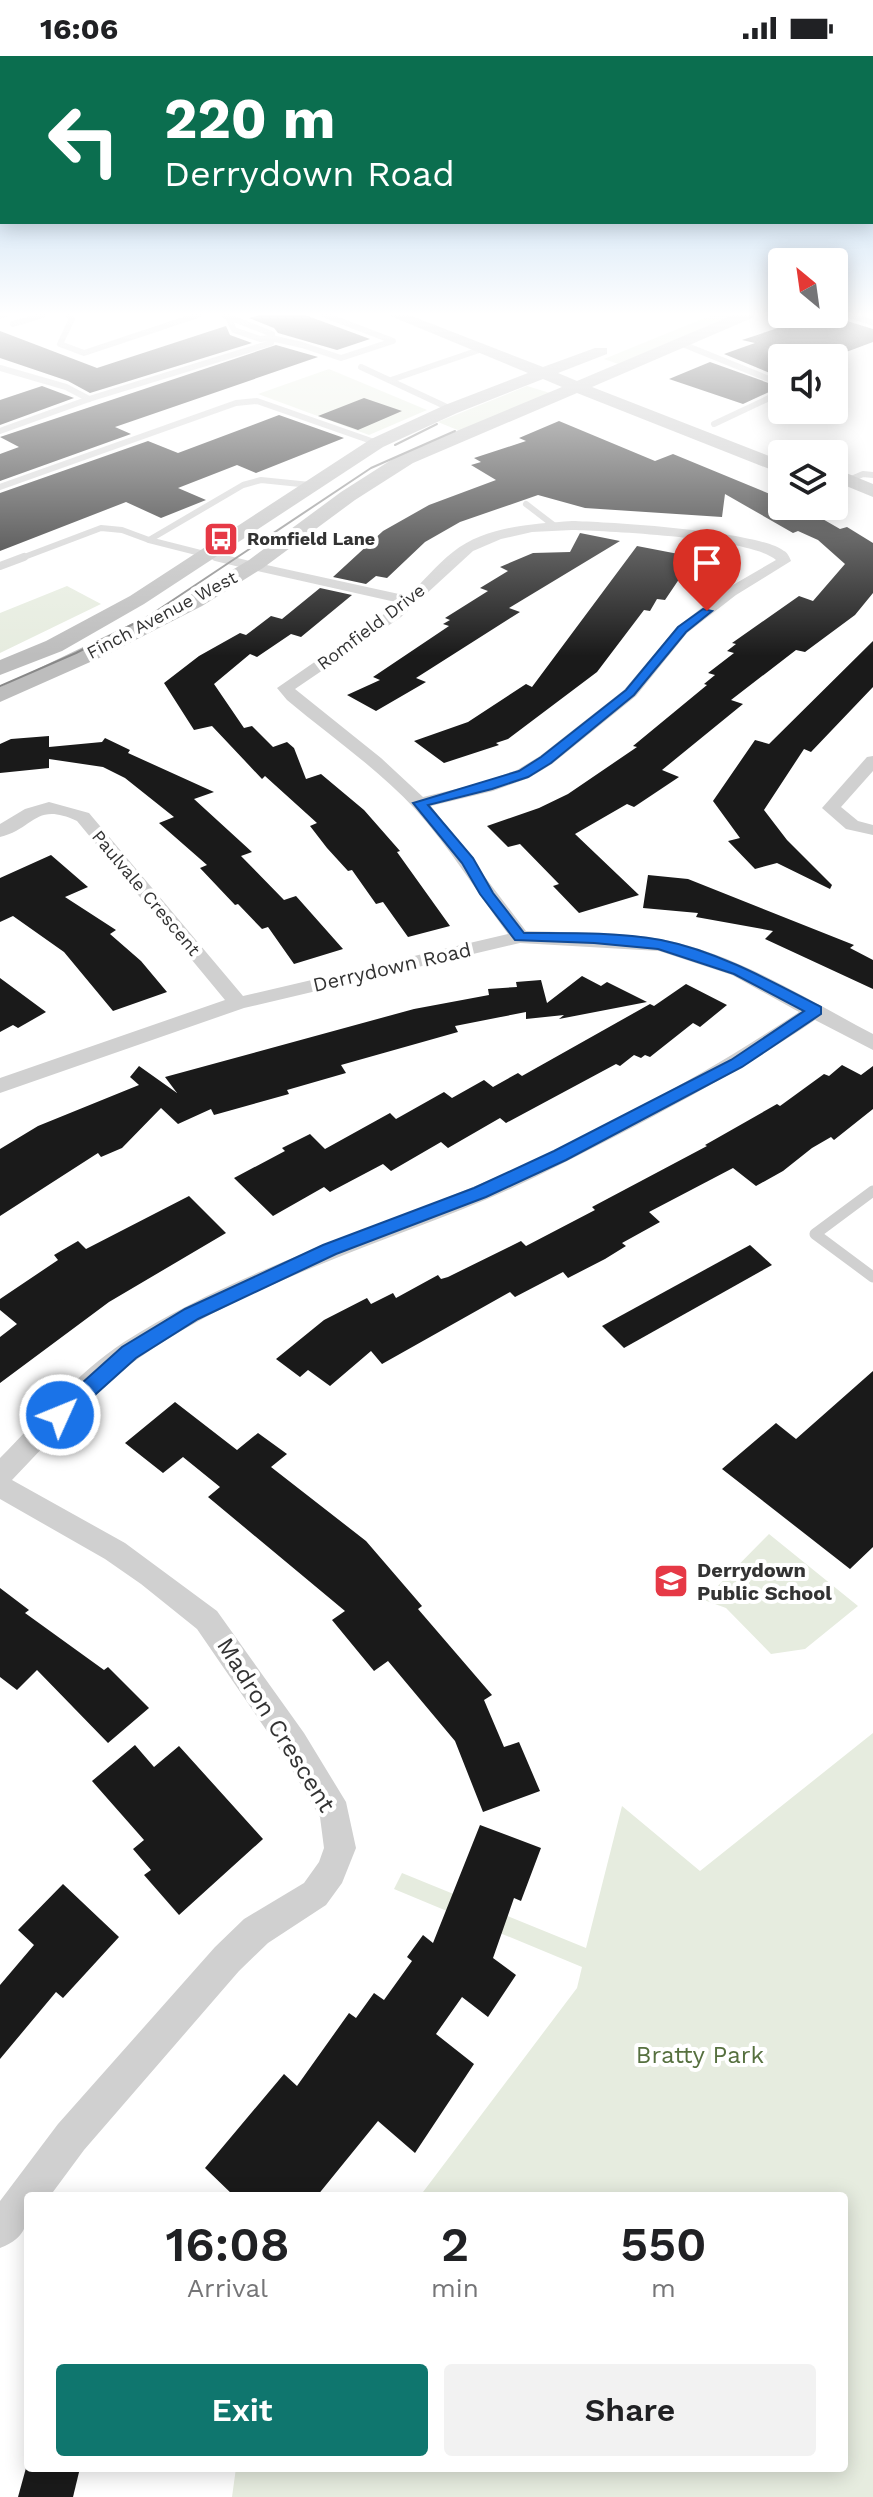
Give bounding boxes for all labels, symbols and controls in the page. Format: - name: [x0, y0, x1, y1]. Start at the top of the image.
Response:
- text: 16:06: [40, 11, 118, 46]
- text: 220 m: [164, 86, 336, 152]
- icon: left: [32, 88, 136, 192]
- text: Derrydown Road: [164, 153, 455, 195]
- north arrow: [768, 248, 848, 328]
- map controls: [768, 248, 848, 520]
- button: sound: [768, 344, 848, 424]
- button: layers: [768, 440, 848, 520]
- bus stop icon: Romfield Lane: [202, 520, 240, 558]
- place label: Romfield Lane: [247, 528, 375, 549]
- pin: [673, 529, 741, 611]
- icon: arrive: [685, 541, 729, 585]
- street label: Finch Avenue West: [83, 566, 241, 663]
- street label: Romfield Drive: [313, 579, 429, 674]
- street label: Paulvale Crescent: [88, 826, 205, 960]
- street label: Derrydown Road: [311, 937, 473, 997]
- position arrow: [18, 1373, 102, 1457]
- place label: Derrydown Public School: [697, 1558, 832, 1605]
- school or university icon: Derrydown Public School: [652, 1562, 690, 1600]
- street label: Madron Crescent: [211, 1633, 341, 1817]
- park label: Bratty Park: [636, 2041, 765, 2069]
- text: 16:08: [165, 2216, 290, 2273]
- text: 2: [441, 2216, 469, 2273]
- text: 550: [620, 2216, 707, 2273]
- text: Arrival: [187, 2273, 268, 2303]
- text: min: [431, 2273, 479, 2303]
- text: m: [651, 2273, 676, 2303]
- button: Exit: [56, 2364, 428, 2456]
- button: Share: [444, 2364, 816, 2456]

